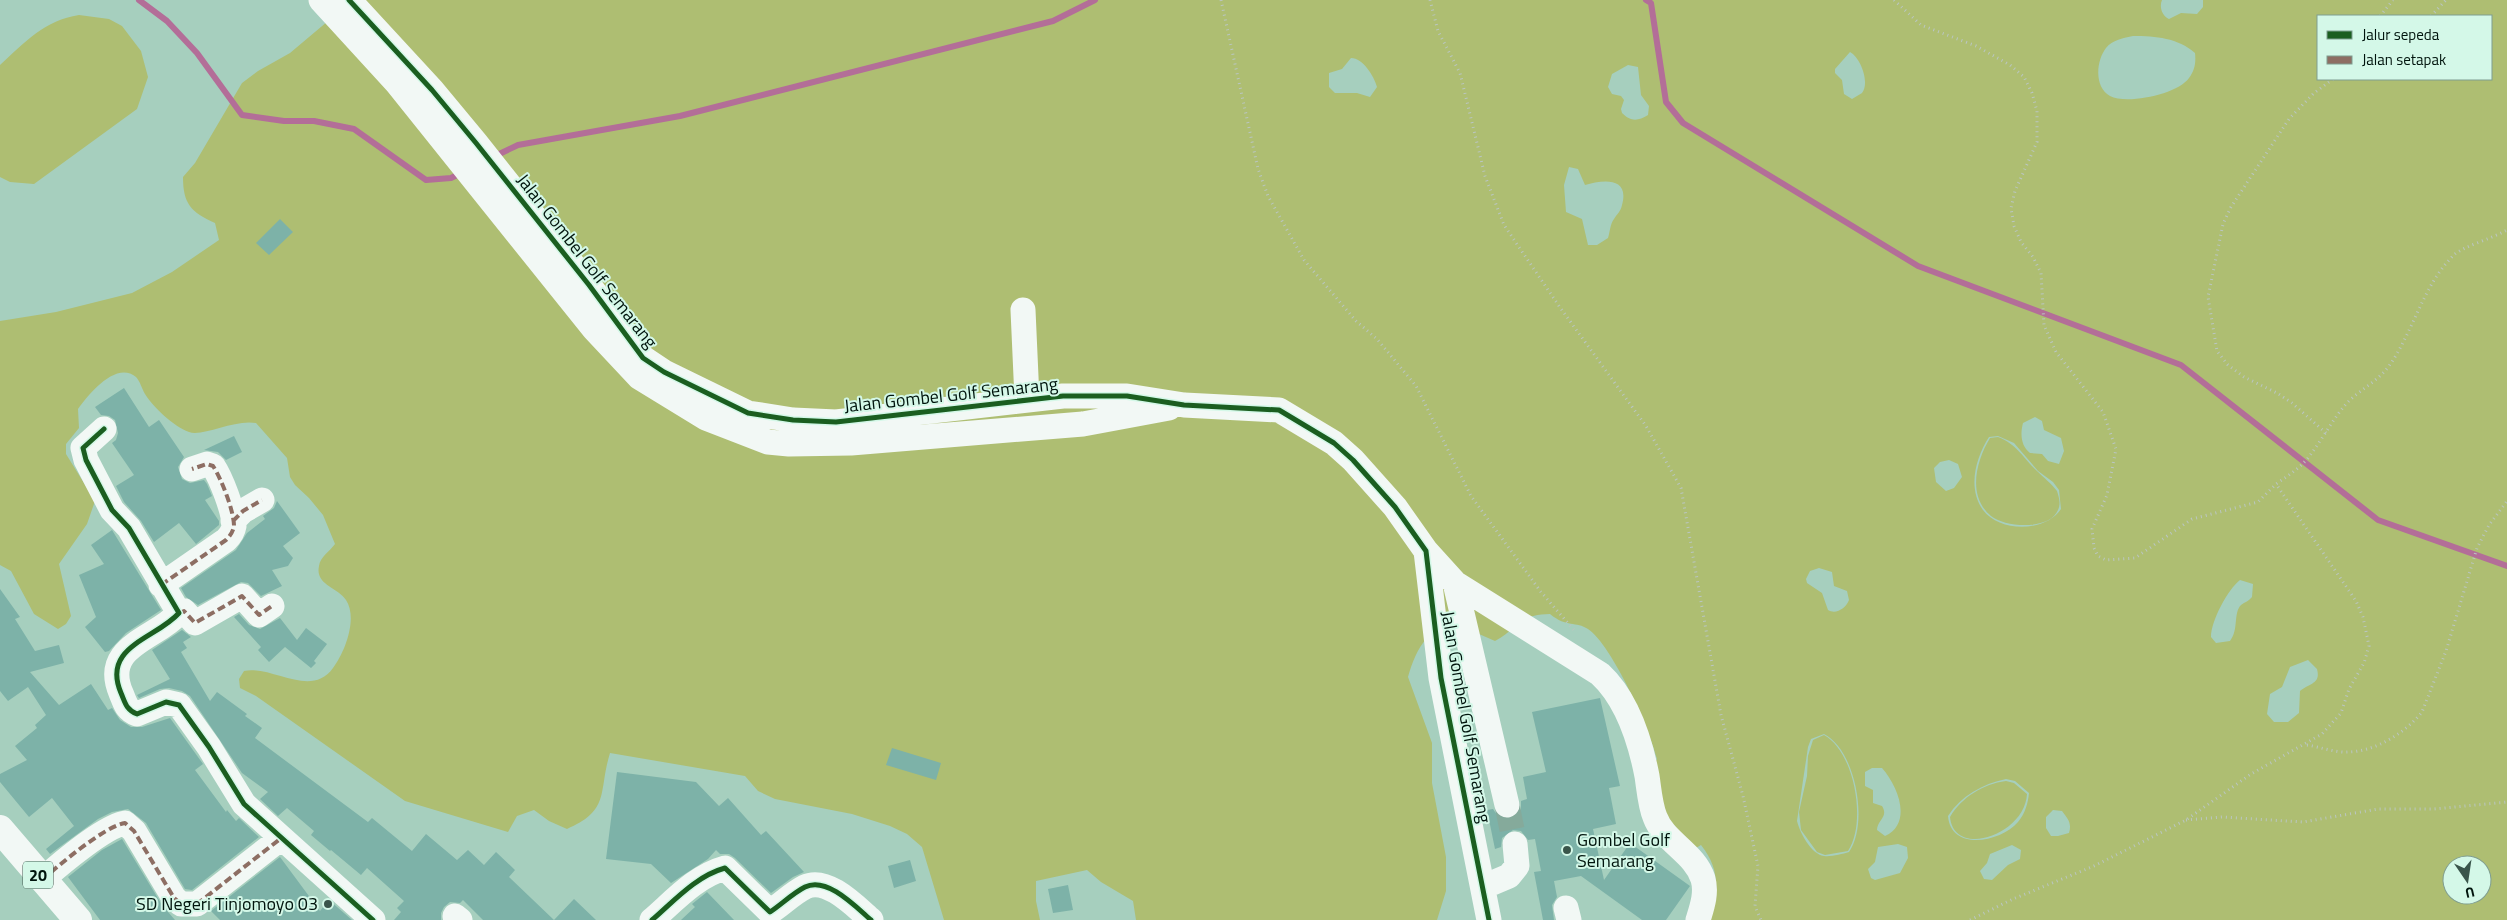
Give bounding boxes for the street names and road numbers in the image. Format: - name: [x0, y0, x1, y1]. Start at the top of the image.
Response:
- street label: Jalan Gombel Golf Semarang: [511, 168, 664, 354]
- street label: Jalan Gombel Golf Semarang: [843, 370, 1059, 419]
- street label: Jalan Gombel Golf Semarang: [1435, 609, 1498, 825]
- road number: 20: [23, 862, 53, 888]

